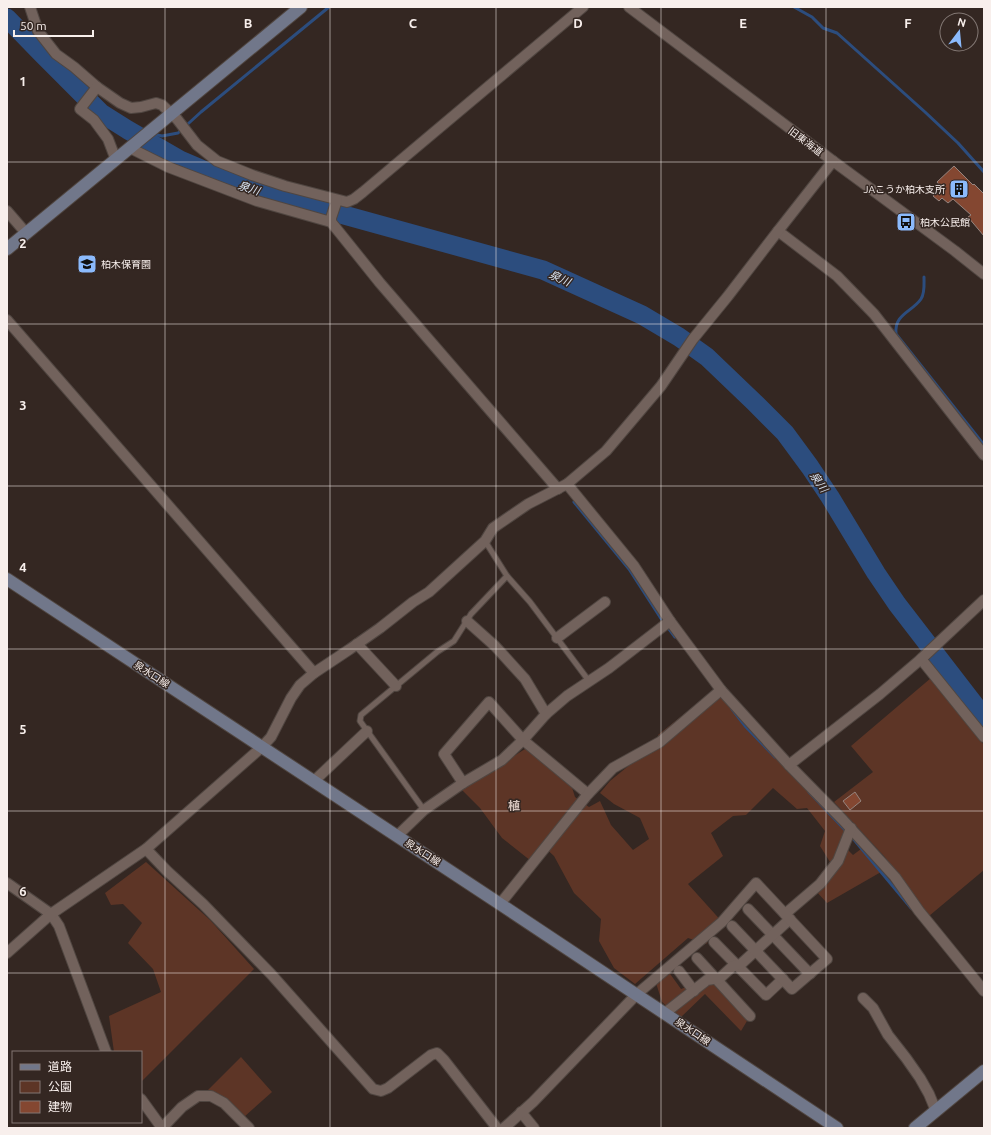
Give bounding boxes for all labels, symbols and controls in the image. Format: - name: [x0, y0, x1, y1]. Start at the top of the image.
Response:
- scale bar: [14, 12, 93, 38]
- north arrow: [939, 12, 979, 52]
- text: N: [956, 15, 967, 29]
- text: B: [244, 16, 253, 30]
- text: C: [409, 16, 418, 30]
- text: D: [573, 16, 583, 30]
- text: E: [739, 16, 747, 30]
- text: F: [904, 16, 912, 30]
- text: 50 m: [20, 19, 47, 32]
- text: 1: [19, 74, 27, 88]
- street label: 旧東海道: [786, 125, 825, 158]
- building icon: JAこうか柏木支所: [948, 178, 970, 200]
- water label: 泉川: [237, 179, 262, 197]
- place label: JAこうか柏木支所: [864, 184, 945, 195]
- bus stop icon: 柏木公民館: [895, 211, 917, 233]
- place label: 柏木公民館: [920, 217, 970, 228]
- text: 2: [19, 236, 27, 250]
- school or university icon: 柏木保育園: [76, 253, 98, 275]
- place label: 柏木保育園: [101, 259, 151, 270]
- water label: 泉川: [548, 268, 573, 288]
- text: 3: [19, 398, 27, 412]
- water label: 泉川: [808, 470, 831, 495]
- text: 4: [19, 560, 27, 574]
- street label: 泉水口線: [132, 659, 171, 690]
- text: 5: [19, 722, 27, 736]
- district label: 植: [508, 799, 520, 812]
- street label: 泉水口線: [403, 837, 442, 868]
- text: 6: [19, 884, 27, 898]
- street label: 泉水口線: [673, 1016, 712, 1047]
- legend: [12, 1051, 142, 1123]
- text: 道路: [48, 1060, 72, 1073]
- text: 公園: [48, 1080, 72, 1093]
- text: 建物: [48, 1100, 72, 1113]

